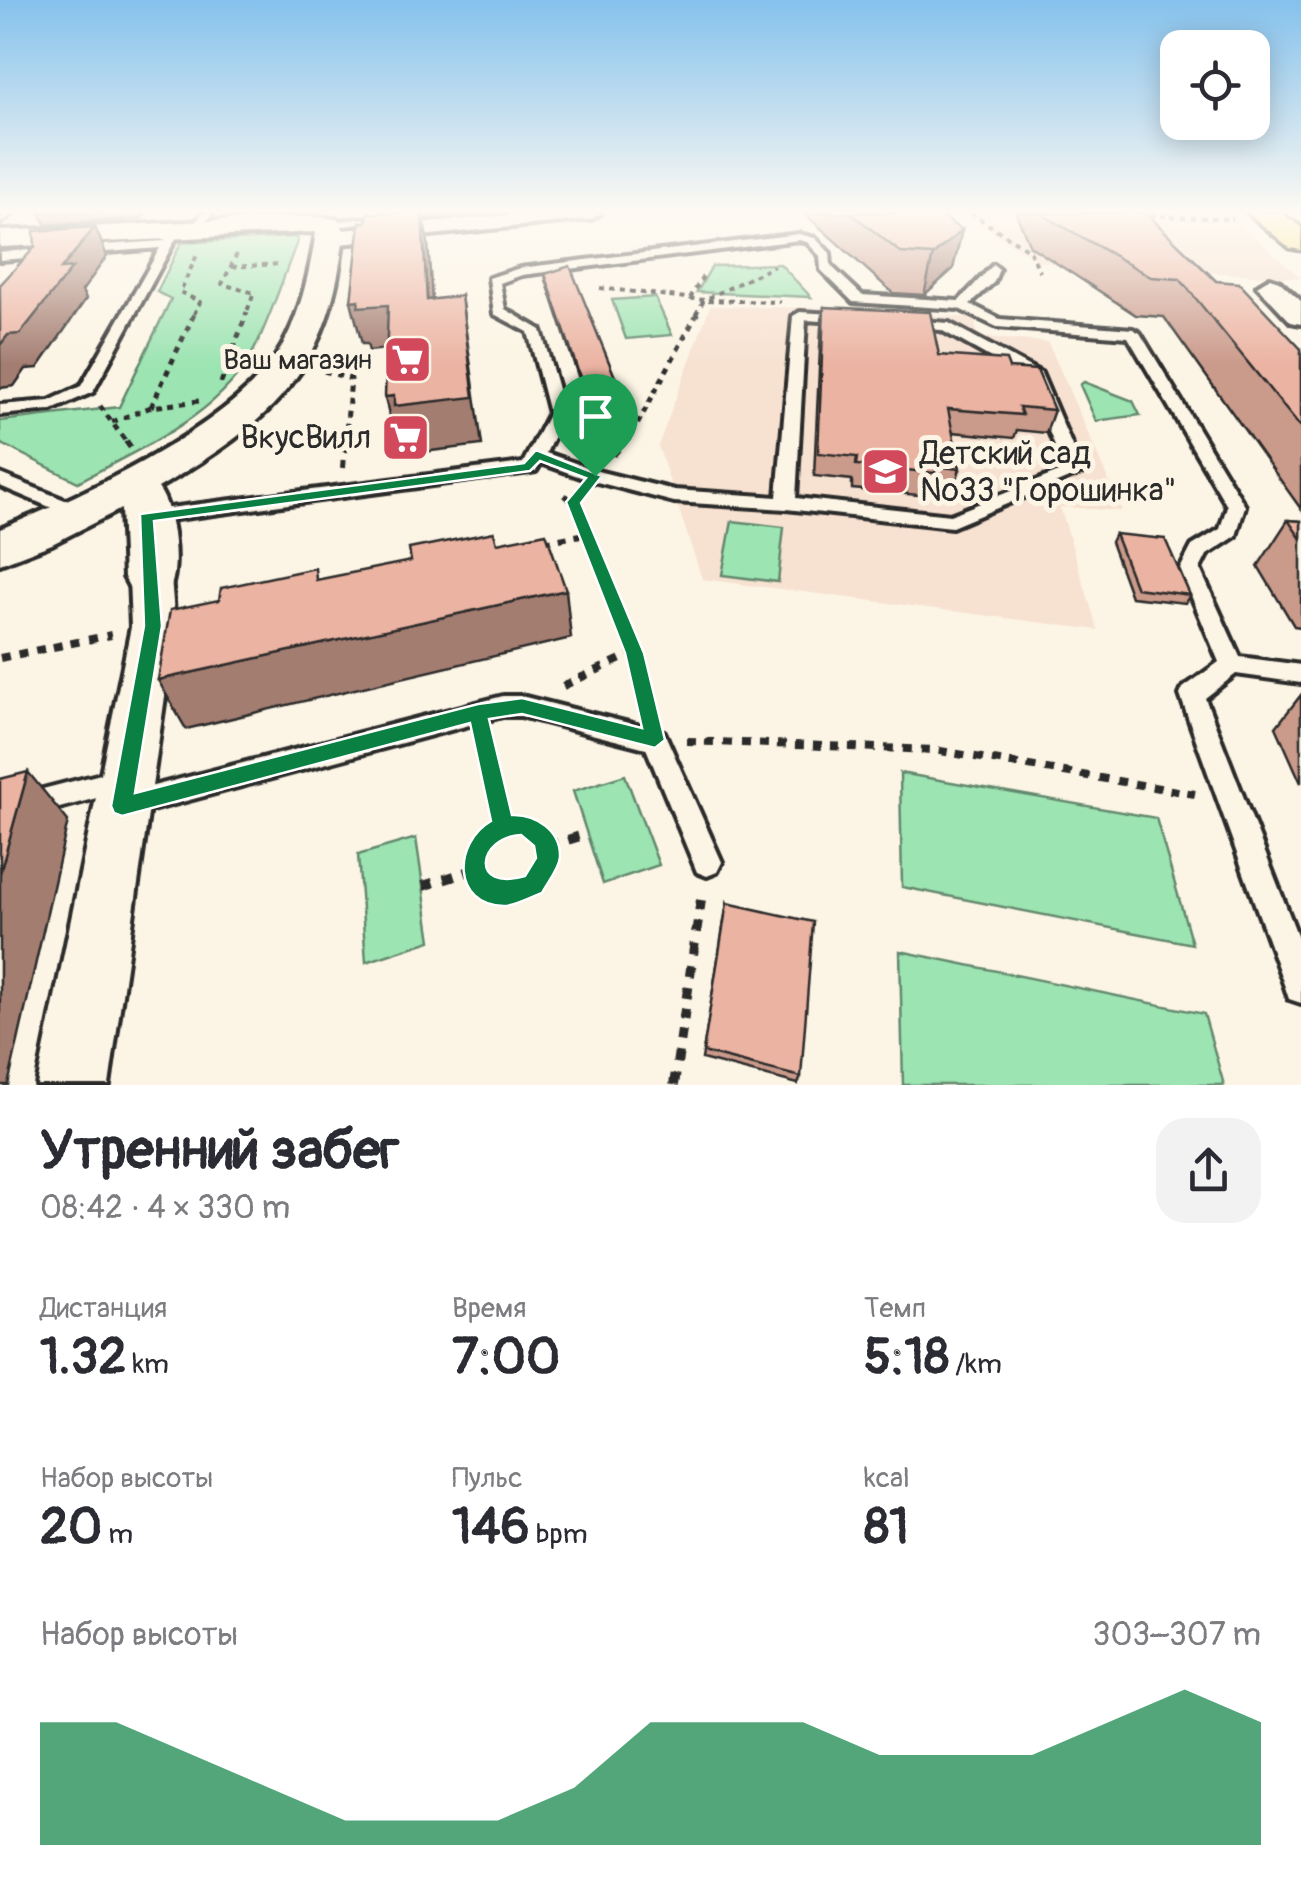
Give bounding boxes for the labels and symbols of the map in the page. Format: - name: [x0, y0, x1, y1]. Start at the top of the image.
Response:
- supermarket icon: Ваш магазин: [381, 333, 433, 385]
- place label: Ваш магазин: [223, 343, 372, 378]
- pin: [553, 374, 638, 477]
- supermarket icon: ВкусВилл: [380, 411, 432, 463]
- place label: ВкусВилл: [240, 418, 371, 458]
- place label: Детский сад №33 "Горошинка": [919, 434, 1177, 511]
- school or university icon: Детский сад №33 "Горошинка": [859, 445, 911, 497]

